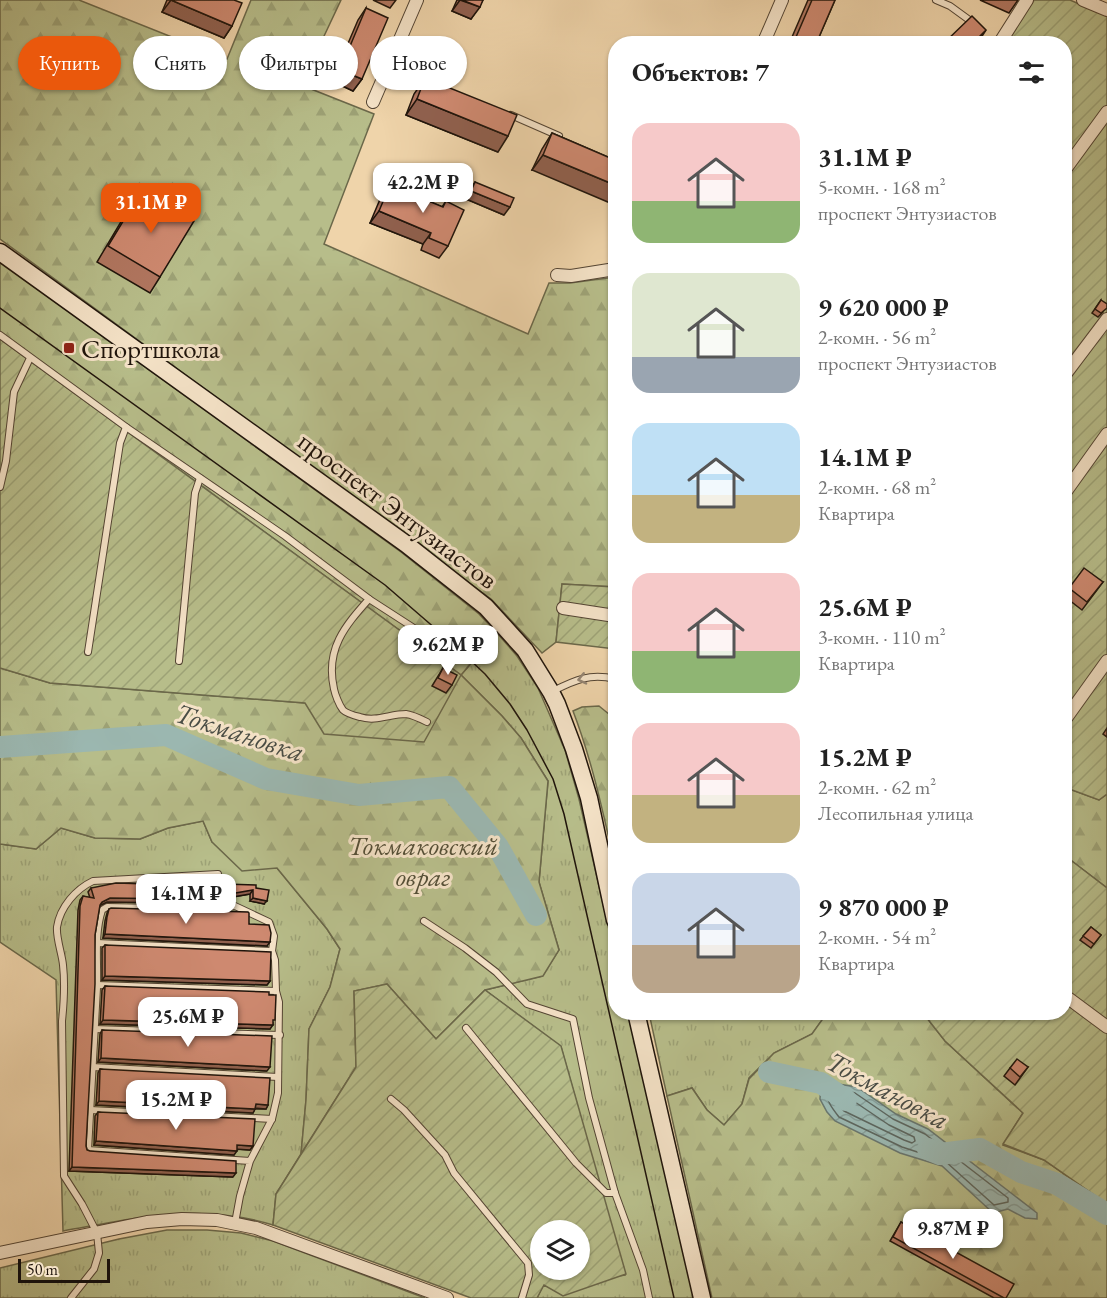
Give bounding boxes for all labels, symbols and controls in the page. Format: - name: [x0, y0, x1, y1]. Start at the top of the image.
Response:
- chip: Купить: [18, 36, 121, 90]
- chip: Снять: [133, 36, 227, 90]
- chip: Фильтры: [239, 36, 358, 90]
- chip: Новое: [370, 36, 467, 90]
- text: Объектов: 7: [632, 55, 769, 89]
- icon: filters: [1015, 56, 1048, 89]
- text: 31.1M ₽: [818, 140, 912, 174]
- icon: home: [680, 147, 752, 219]
- pin: 42.2M ₽: [368, 163, 478, 214]
- text: 42.2M ₽: [387, 169, 459, 195]
- text: 5-комн. · 168 m²: [818, 174, 946, 200]
- pin: 31.1M ₽: [96, 183, 206, 234]
- text: 31.1M ₽: [115, 189, 187, 215]
- text: проспект Энтузиастов: [818, 200, 997, 226]
- text: 9 620 000 ₽: [818, 290, 949, 324]
- icon: home: [680, 297, 752, 369]
- text: 2-комн. · 56 m²: [818, 324, 936, 350]
- place label: Спортшкола: [81, 331, 220, 366]
- marker: Спортшкола: [62, 341, 76, 355]
- text: проспект Энтузиастов: [818, 350, 997, 376]
- street label: проспект Энтузиастов: [291, 423, 505, 597]
- text: 14.1M ₽: [818, 440, 912, 474]
- icon: home: [680, 447, 752, 519]
- text: 2-комн. · 68 m²: [818, 474, 936, 500]
- text: Квартира: [818, 500, 895, 526]
- text: 25.6M ₽: [818, 590, 912, 624]
- icon: home: [680, 597, 752, 669]
- text: 3-комн. · 110 m²: [818, 624, 946, 650]
- pin: 9.62M ₽: [393, 625, 503, 676]
- text: 9.62M ₽: [412, 631, 484, 657]
- text: Квартира: [818, 650, 895, 676]
- one-way arrow: [577, 672, 587, 685]
- water label: Токмановка: [171, 694, 309, 770]
- text: 15.2M ₽: [818, 740, 912, 774]
- icon: home: [680, 747, 752, 819]
- text: 2-комн. · 62 m²: [818, 774, 936, 800]
- text: Лесопильная улица: [818, 800, 974, 826]
- park label: Токмаковский овраг: [348, 828, 498, 894]
- pin: 14.1M ₽: [131, 874, 241, 925]
- text: 14.1M ₽: [150, 880, 222, 906]
- text: 9 870 000 ₽: [818, 890, 949, 924]
- icon: home: [680, 897, 752, 969]
- text: 2-комн. · 54 m²: [818, 924, 936, 950]
- text: Квартира: [818, 950, 895, 976]
- pin: 25.6M ₽: [133, 997, 243, 1048]
- text: 25.6M ₽: [152, 1003, 224, 1029]
- water label: Токмановка: [821, 1043, 955, 1137]
- pin: 15.2M ₽: [121, 1080, 231, 1131]
- text: 15.2M ₽: [140, 1086, 212, 1112]
- pin: 9.87M ₽: [898, 1209, 1008, 1260]
- text: 9.87M ₽: [917, 1215, 989, 1241]
- map controls: [530, 1220, 590, 1280]
- button: layers: [530, 1220, 590, 1280]
- scale bar: [18, 1256, 110, 1284]
- text: 50 m: [27, 1259, 58, 1280]

